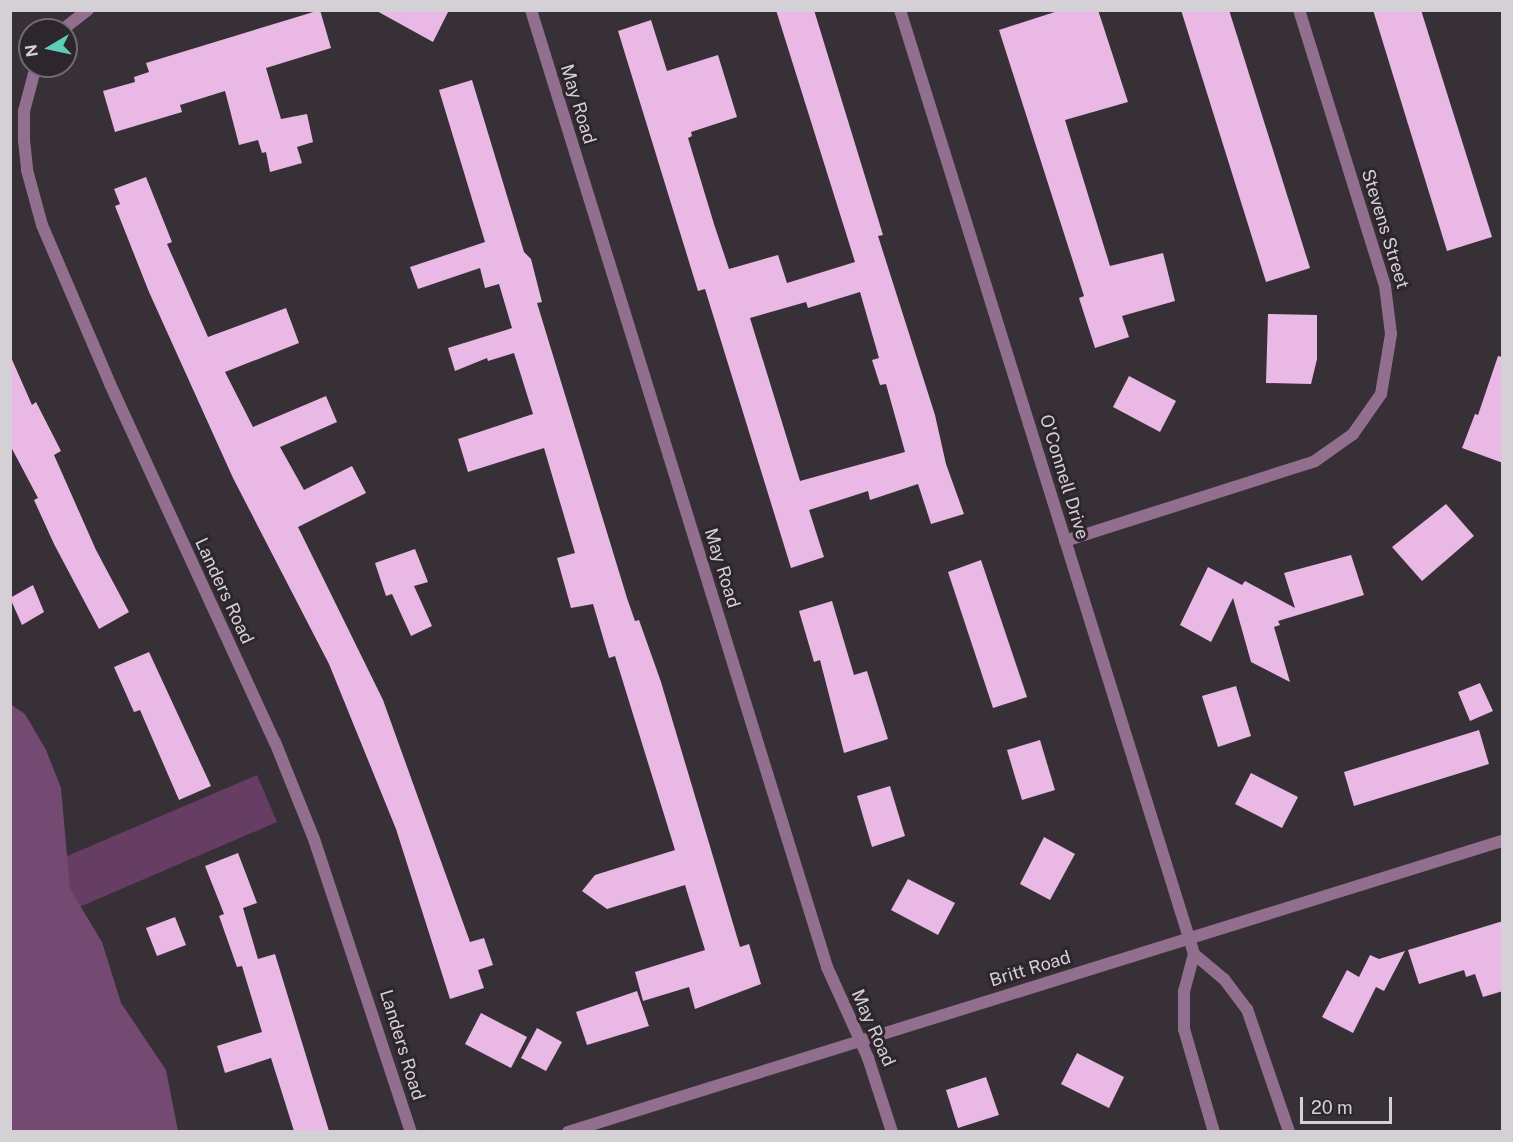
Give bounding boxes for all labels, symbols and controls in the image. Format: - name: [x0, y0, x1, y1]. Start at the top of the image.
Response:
- north arrow: [18, 18, 78, 78]
- text: N: [21, 43, 42, 58]
- street label: May Road: [556, 62, 600, 146]
- street label: Stevens Street: [1357, 167, 1413, 291]
- street label: O'Connell Drive: [1035, 412, 1093, 542]
- street label: May Road: [700, 526, 744, 610]
- street label: Landers Road: [190, 535, 258, 647]
- street label: Britt Road: [987, 946, 1073, 992]
- street label: May Road: [846, 986, 900, 1070]
- street label: Landers Road: [375, 987, 429, 1103]
- scale bar: [1303, 1085, 1394, 1123]
- text: 20 m: [1311, 1097, 1353, 1118]

